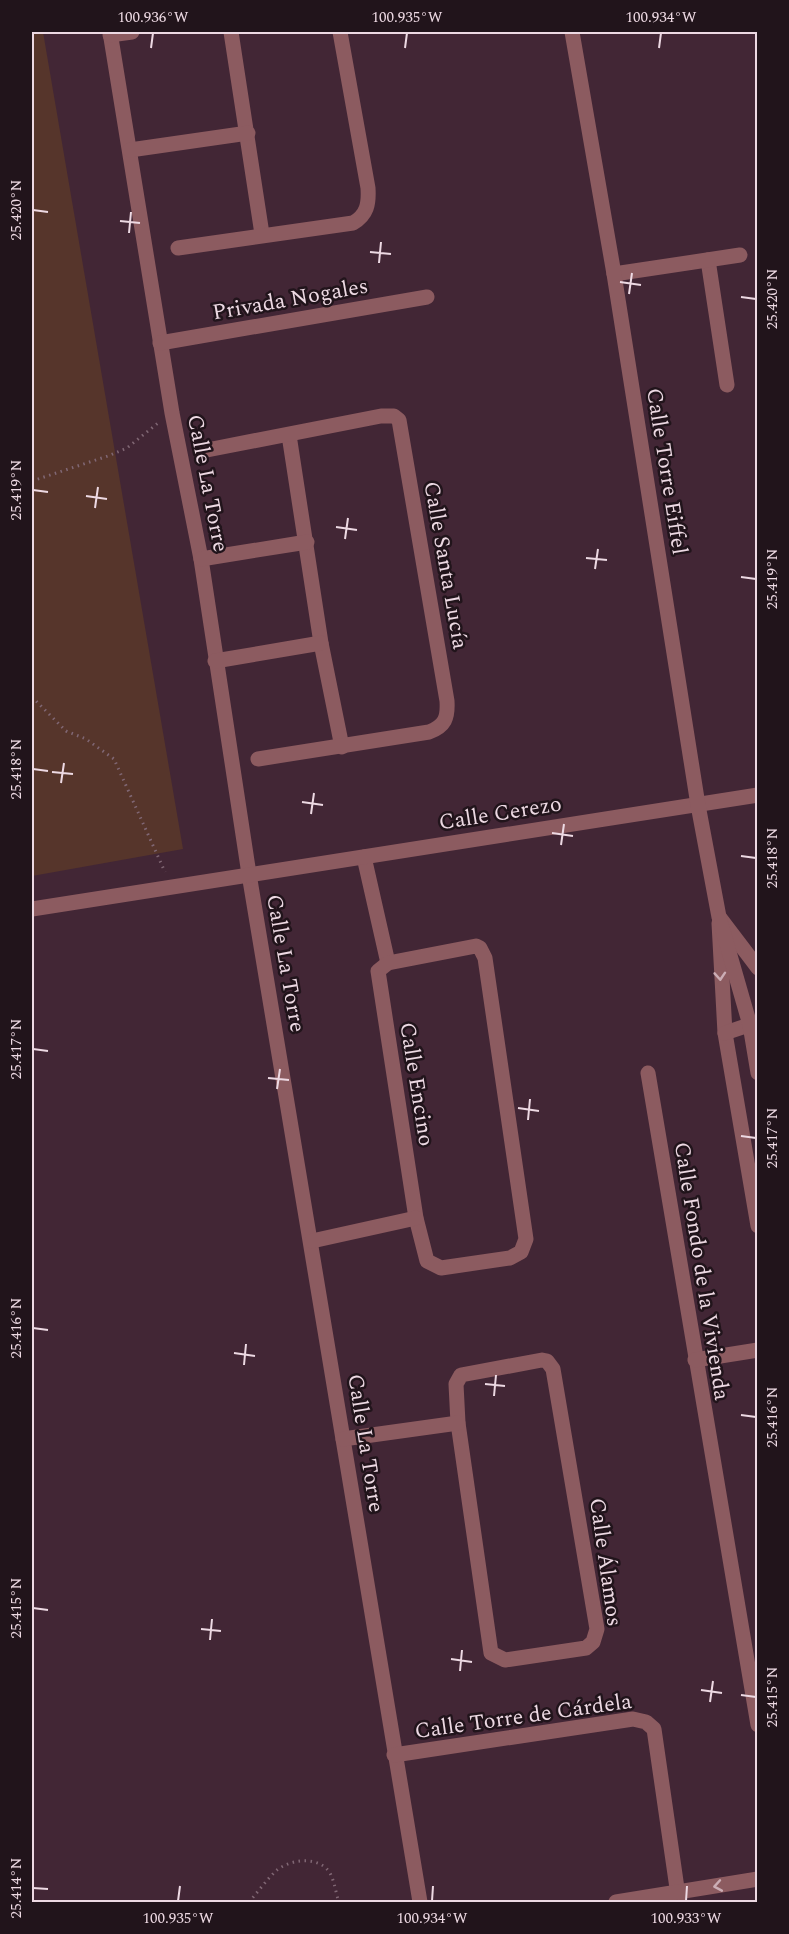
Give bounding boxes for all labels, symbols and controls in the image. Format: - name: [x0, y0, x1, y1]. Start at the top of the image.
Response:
- text: 100.936°W: [118, 6, 189, 29]
- text: 100.935°W: [372, 6, 443, 29]
- text: 100.934°W: [626, 6, 697, 29]
- text: 25.420°N: [5, 180, 28, 240]
- text: 25.420°N: [761, 269, 784, 329]
- street label: Privada Nogales: [210, 270, 371, 329]
- street label: Calle Torre Eiffel: [637, 386, 696, 557]
- street label: Calle La Torre: [178, 412, 237, 555]
- text: 25.419°N: [5, 460, 28, 520]
- street label: Calle Santa Lucía: [415, 479, 477, 652]
- text: 25.419°N: [761, 549, 784, 609]
- text: 25.418°N: [5, 739, 28, 799]
- street label: Calle Cerezo: [436, 787, 564, 839]
- text: 25.418°N: [761, 828, 784, 888]
- street label: Calle La Torre: [257, 892, 314, 1035]
- one-way arrow: [714, 971, 727, 980]
- text: 25.417°N: [5, 1019, 28, 1079]
- street label: Calle Encino: [390, 1020, 443, 1149]
- text: 25.417°N: [761, 1108, 784, 1168]
- street label: Calle Fondo de la Vivienda: [665, 1140, 738, 1403]
- text: 25.416°N: [5, 1298, 28, 1358]
- street label: Calle La Torre: [338, 1372, 393, 1515]
- text: 25.416°N: [761, 1387, 784, 1447]
- street label: Calle Álamos: [580, 1496, 631, 1629]
- text: 25.415°N: [5, 1578, 28, 1638]
- text: 25.415°N: [761, 1667, 784, 1727]
- street label: Calle Torre de Cárdela: [412, 1685, 634, 1748]
- text: 25.414°N: [5, 1858, 28, 1918]
- one-way arrow: [713, 1879, 723, 1892]
- text: 100.935°W: [143, 1907, 214, 1930]
- text: 100.934°W: [397, 1907, 468, 1930]
- text: 100.933°W: [651, 1907, 722, 1930]

